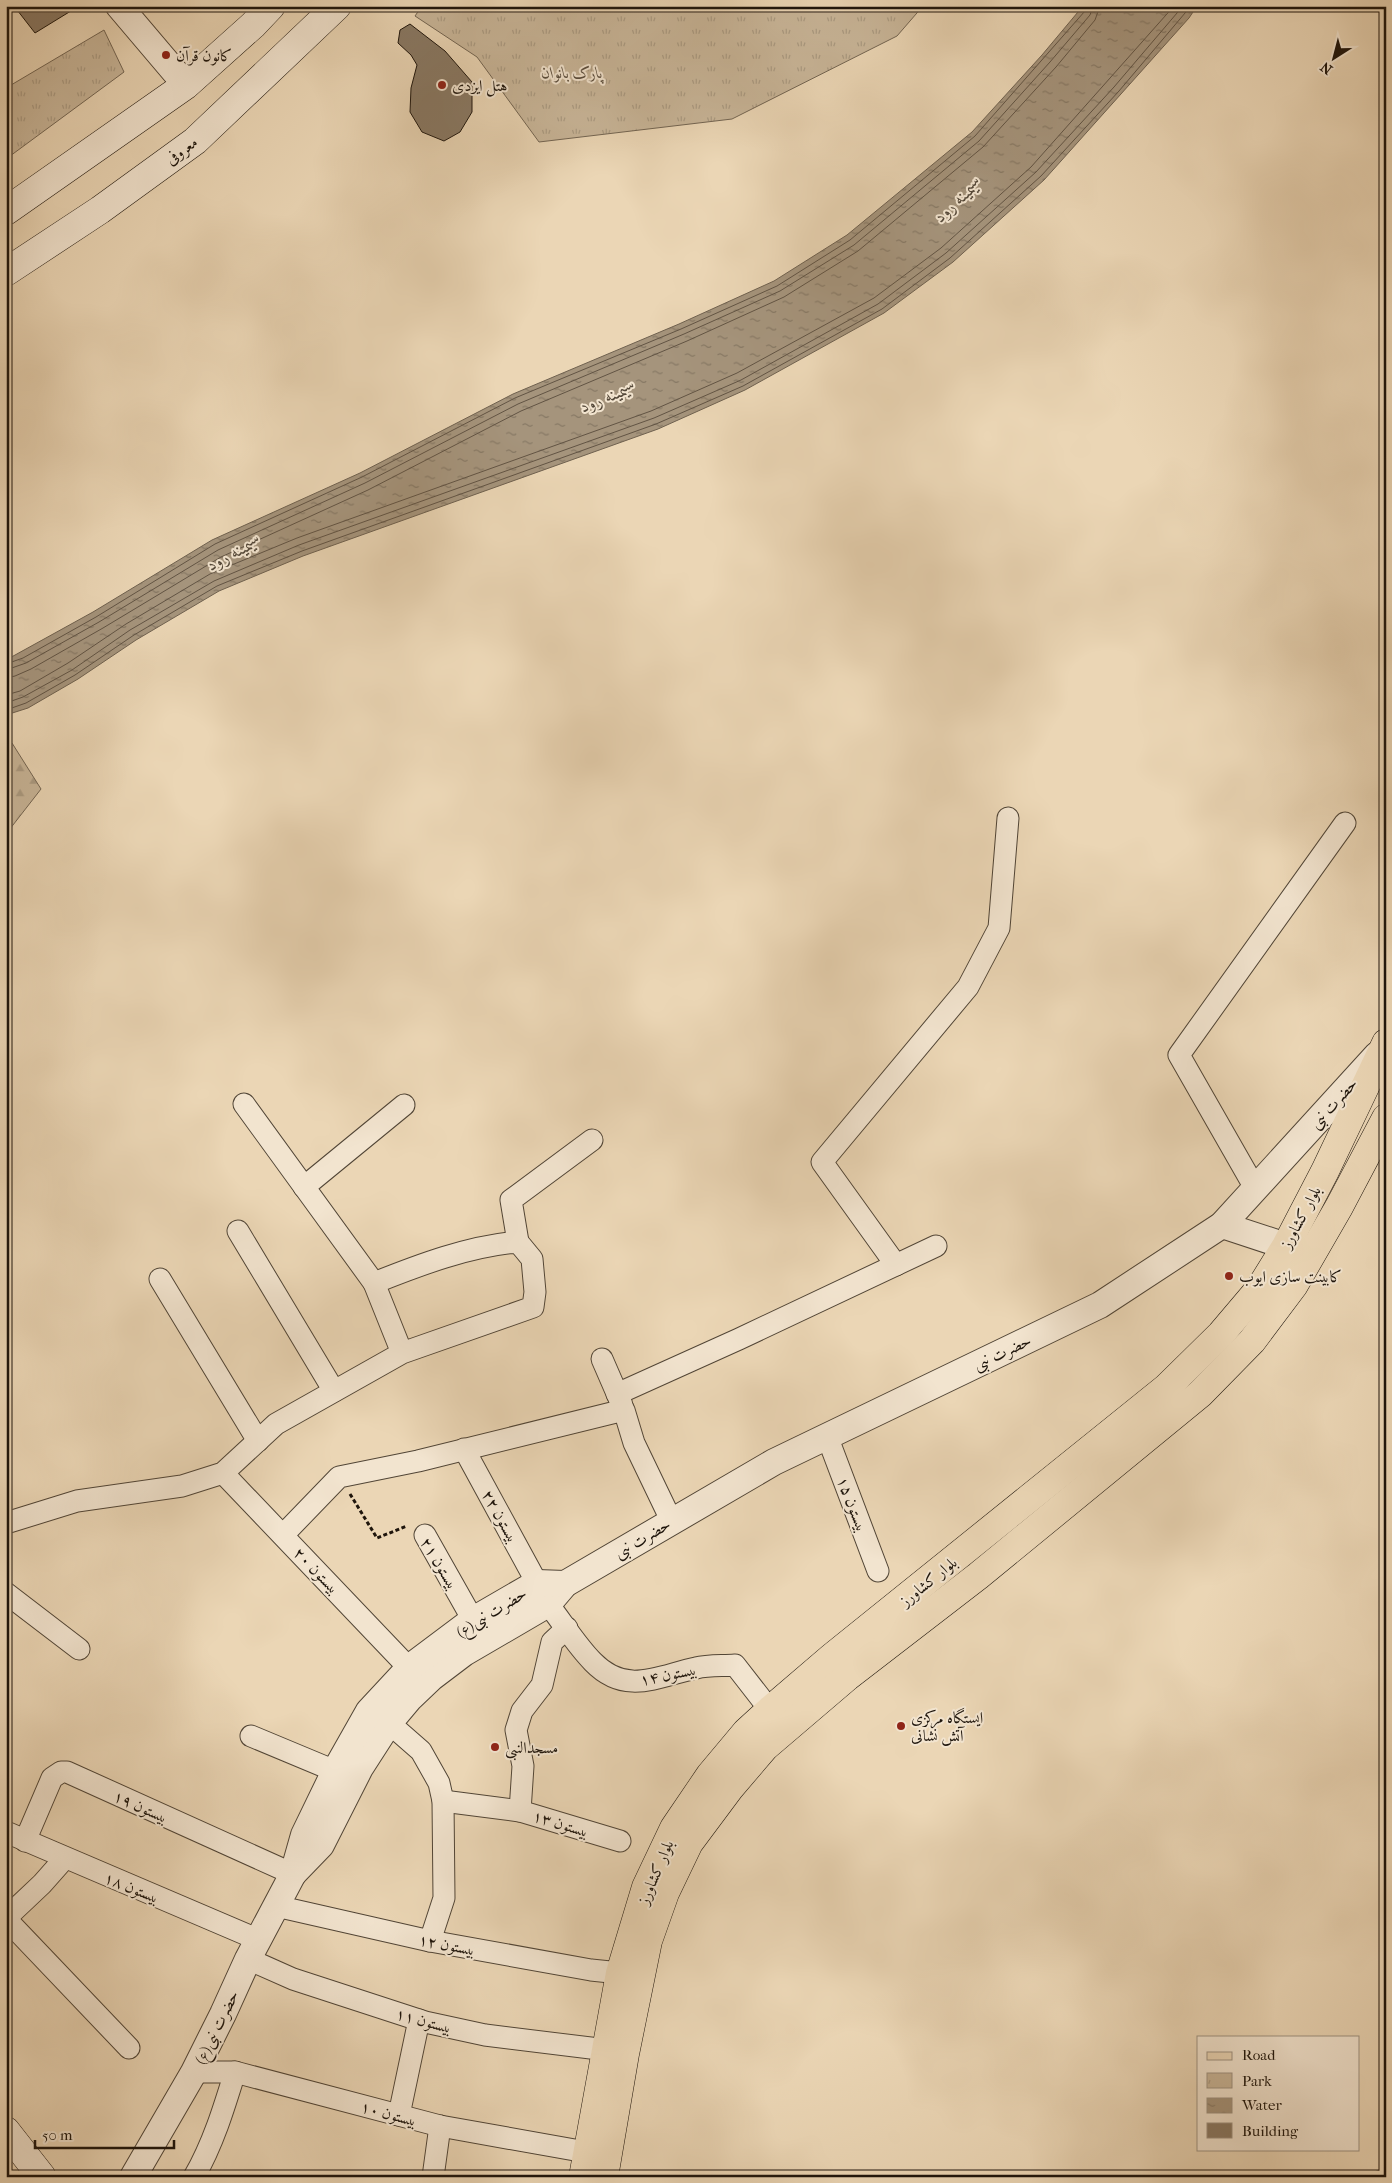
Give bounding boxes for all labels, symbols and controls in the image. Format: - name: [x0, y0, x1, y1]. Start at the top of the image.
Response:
- north arrow: [1310, 32, 1360, 82]
- place label: کانون قرآن: [176, 46, 232, 66]
- marker: کانون قرآن: [160, 49, 172, 61]
- text: N: [1317, 58, 1336, 78]
- park label: پارک بانوان: [541, 63, 605, 84]
- place label: هتل ایزدی: [452, 76, 507, 97]
- marker: هتل ایزدی: [436, 79, 448, 91]
- street label: معروفی: [161, 132, 202, 169]
- water label: سیمینه رود: [930, 171, 987, 227]
- water label: سیمینه رود: [577, 376, 640, 417]
- water label: سیمینه رود: [203, 529, 265, 576]
- street label: حضرت نبی: [1306, 1074, 1363, 1135]
- street label: بلوار کشاورز: [1275, 1183, 1325, 1253]
- place label: کابینت سازی ایوب: [1239, 1267, 1342, 1287]
- marker: کابینت سازی ایوب: [1223, 1270, 1235, 1282]
- street label: حضرت نبی: [970, 1330, 1036, 1377]
- street label: بیستون ۱۵: [832, 1474, 872, 1535]
- street label: بیستون ۲۲: [477, 1487, 523, 1546]
- street label: حضرت نبی: [611, 1514, 675, 1565]
- street label: بیستون ۲۱: [416, 1534, 463, 1593]
- street label: بیستون ۲۰: [289, 1543, 343, 1598]
- street label: بلوار کشاورز: [894, 1553, 961, 1611]
- street label: حضرت نبی(ع): [452, 1583, 532, 1645]
- street label: بیستون ۱۴: [638, 1660, 698, 1690]
- place label: ایستگاه مرکزی آتش نشانی: [911, 1707, 983, 1746]
- marker: ایستگاه مرکزی آتش نشانی: [895, 1720, 907, 1732]
- place label: مسجدالنبی: [505, 1738, 558, 1761]
- marker: مسجدالنبی: [489, 1741, 501, 1753]
- street label: بیستون ۱۹: [110, 1786, 171, 1828]
- street label: بیستون ۱۳: [530, 1806, 591, 1842]
- street label: بلوار کشاورز: [633, 1837, 677, 1909]
- street label: بیستون ۱۸: [101, 1868, 162, 1908]
- street label: بیستون ۱۲: [417, 1930, 477, 1960]
- street label: حضرت نبی(ع): [190, 1987, 246, 2069]
- street label: بیستون ۱۱: [393, 2004, 454, 2038]
- legend: [1197, 2036, 1360, 2150]
- text: Road: [1242, 2046, 1276, 2064]
- text: Park: [1242, 2072, 1272, 2090]
- text: Water: [1241, 2096, 1282, 2114]
- street label: بیستون ۱۰: [358, 2097, 419, 2131]
- scale bar: [35, 2118, 174, 2150]
- text: Building: [1242, 2122, 1299, 2140]
- text: 50 m: [42, 2126, 73, 2144]

